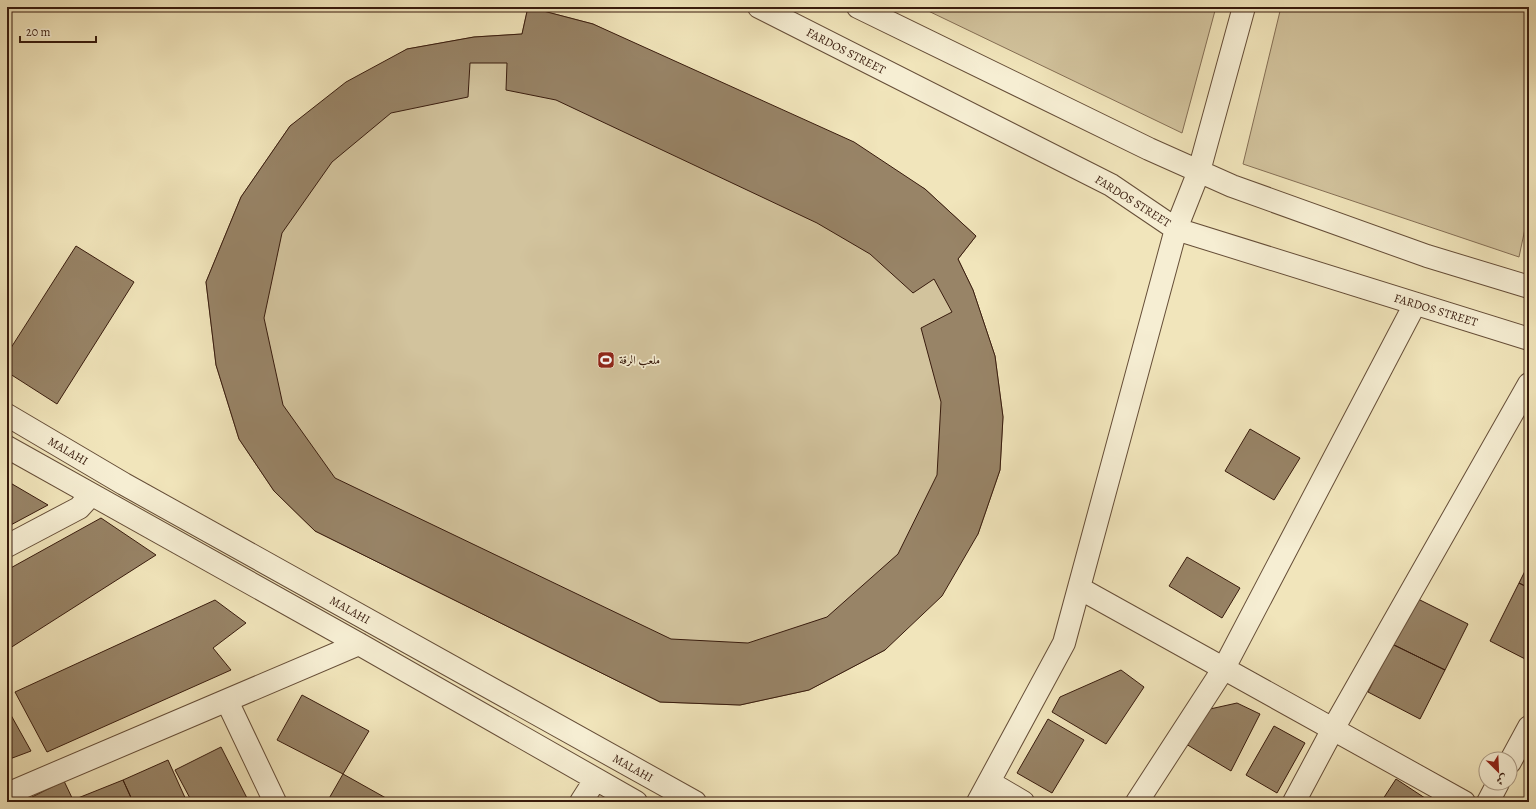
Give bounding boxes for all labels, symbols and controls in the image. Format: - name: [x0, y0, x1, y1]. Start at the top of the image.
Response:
- scale bar: [20, 18, 96, 44]
- text: 20 m: [26, 24, 50, 40]
- street label: FARDOS STREET: [804, 24, 889, 78]
- street label: FARDOS STREET: [1092, 171, 1174, 231]
- street label: FARDOS STREET: [1392, 290, 1480, 330]
- sports icon: ملعب الرقة: [596, 350, 616, 370]
- place label: ملعب الرقة: [619, 352, 660, 368]
- street label: MALAHI: [45, 433, 91, 469]
- street label: MALAHI: [327, 592, 373, 628]
- street label: MALAHI: [610, 750, 656, 786]
- north arrow: [1478, 751, 1518, 791]
- text: ش: [1494, 771, 1510, 789]

